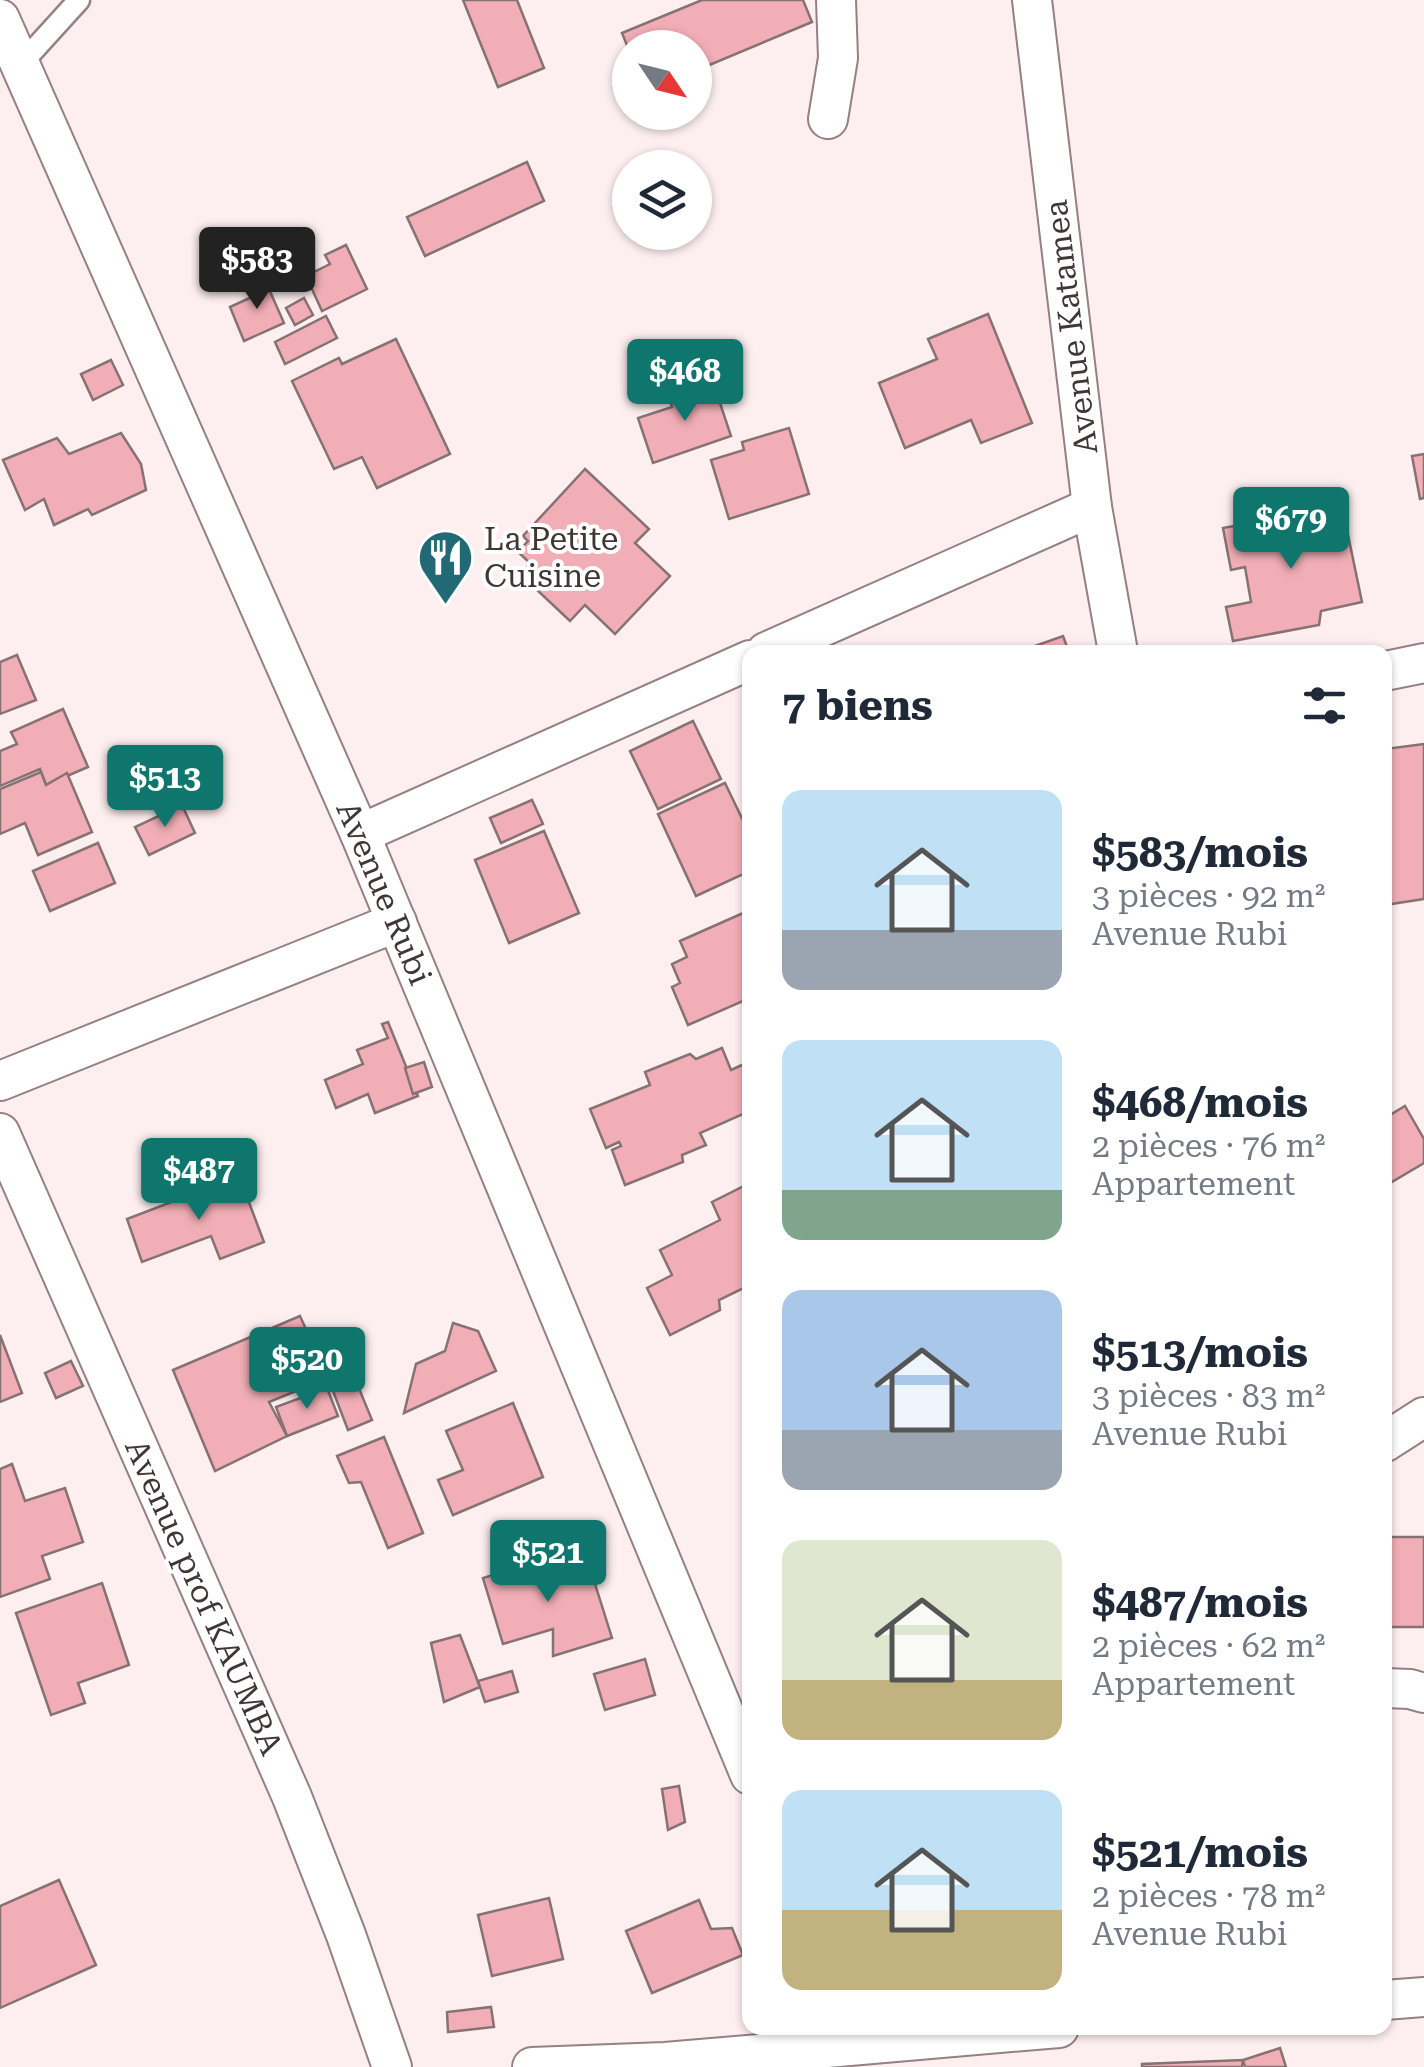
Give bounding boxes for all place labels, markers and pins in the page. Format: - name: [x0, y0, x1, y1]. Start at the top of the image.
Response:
- pin: $583: [198, 227, 316, 312]
- pin: $468: [626, 339, 744, 424]
- pin: $679: [1232, 487, 1350, 572]
- place label: La Petite Cuisine: [484, 520, 618, 595]
- restaurant icon: La Petite Cuisine: [415, 527, 475, 606]
- pin: $513: [106, 745, 224, 830]
- pin: $487: [140, 1138, 258, 1223]
- pin: $520: [248, 1327, 366, 1412]
- pin: $521: [489, 1520, 607, 1605]

